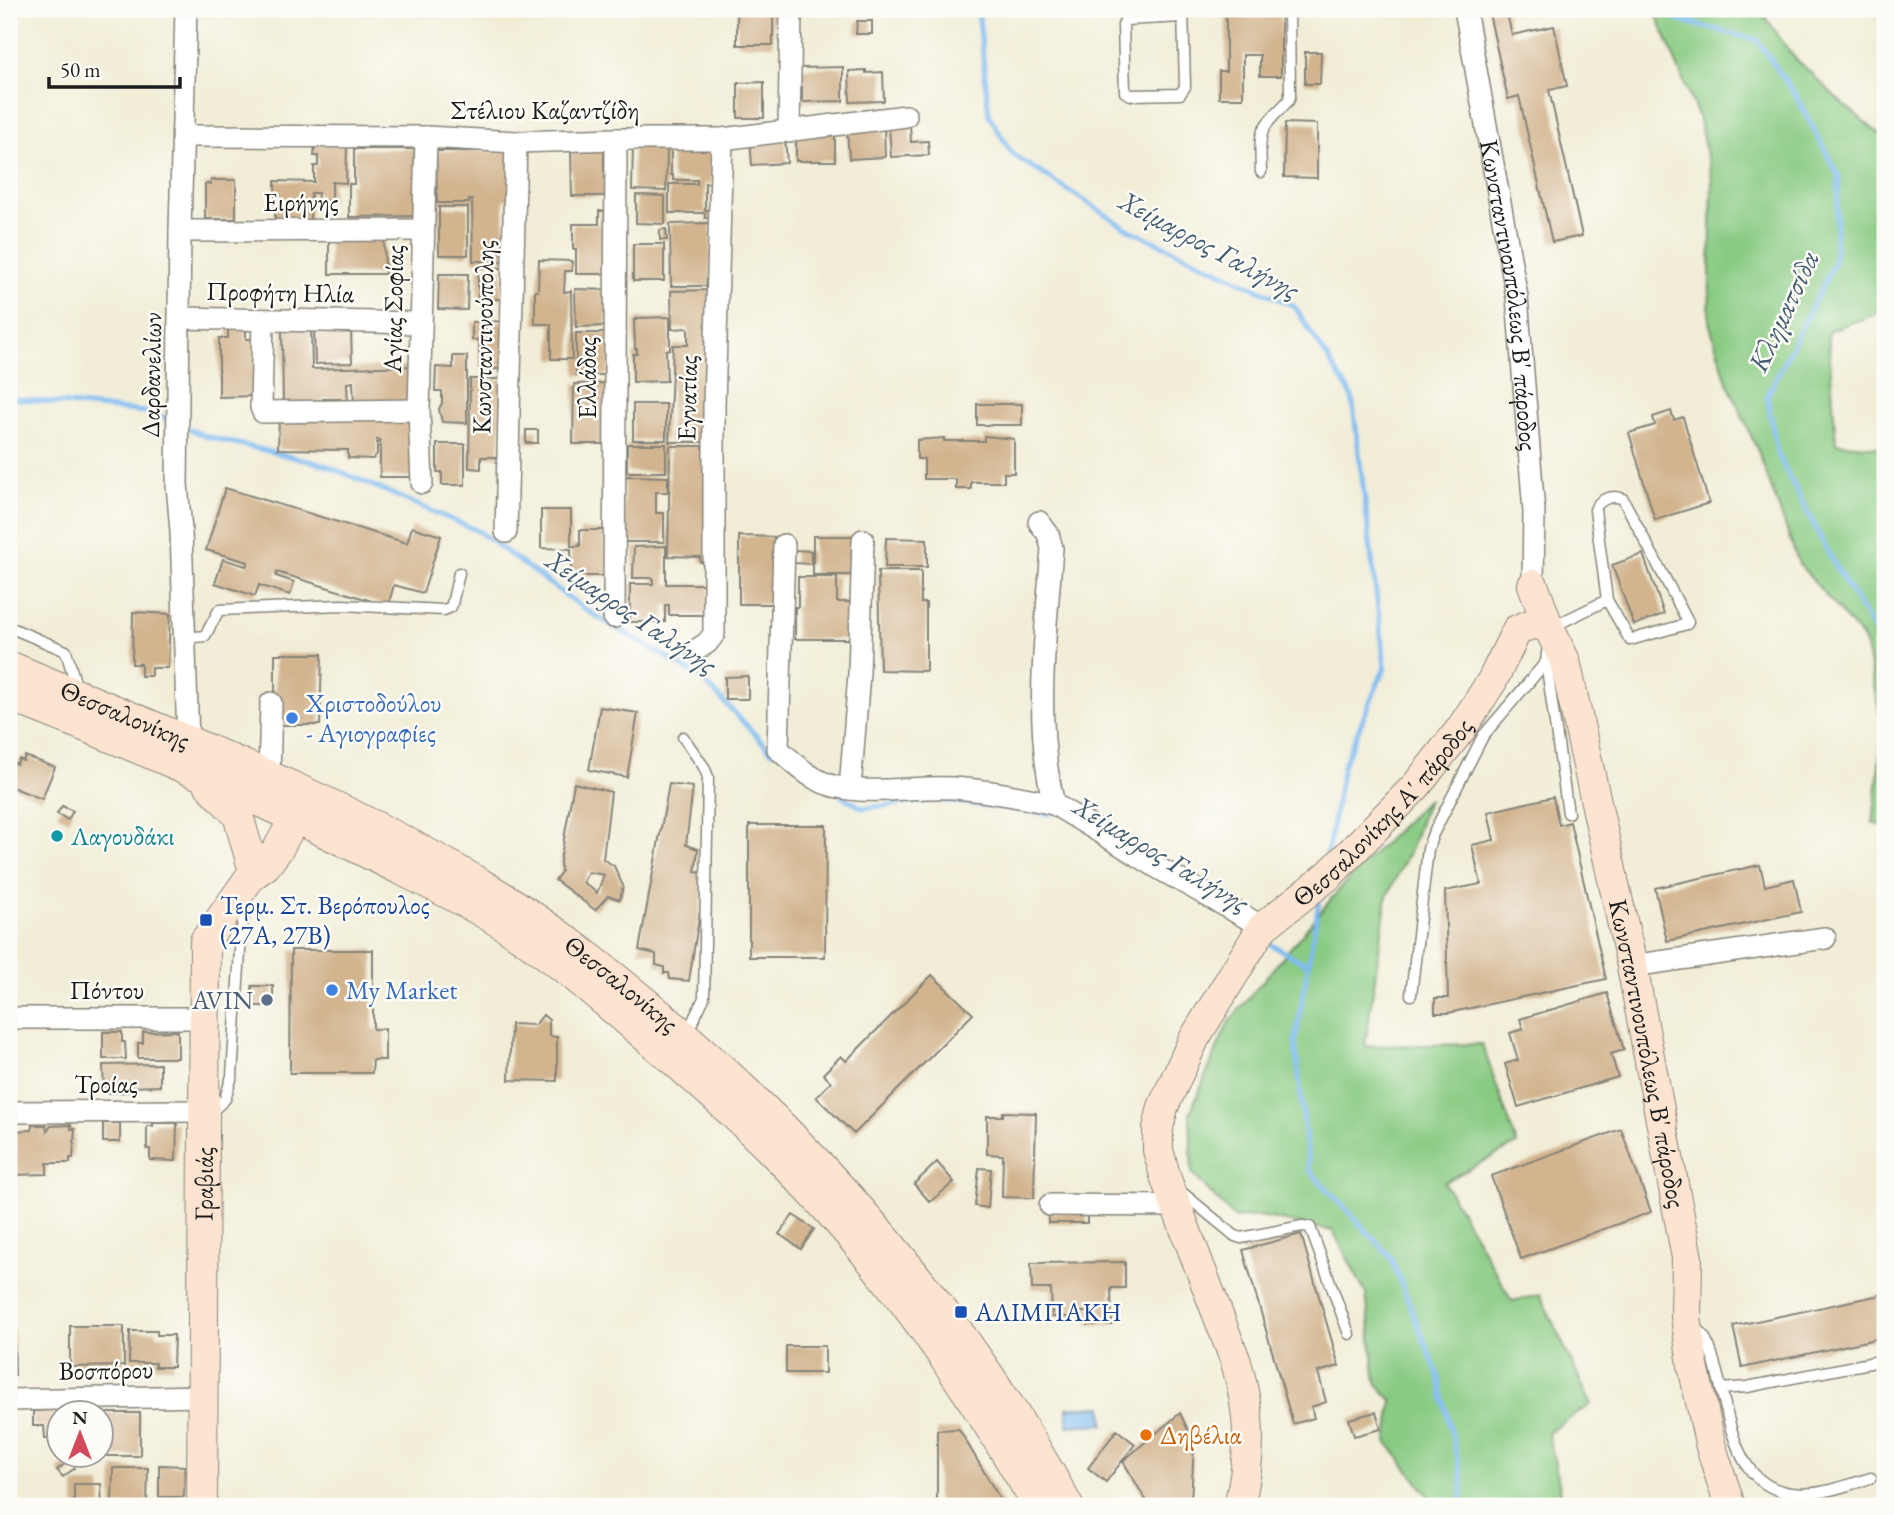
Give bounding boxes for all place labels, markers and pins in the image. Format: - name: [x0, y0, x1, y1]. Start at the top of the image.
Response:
- place label: Χριστοδούλου - Αγιογραφίες: [305, 686, 442, 750]
- marker: Χριστοδούλου - Αγιογραφίες: [284, 710, 300, 726]
- place label: Λαγουδάκι: [70, 819, 175, 853]
- marker: Λαγουδάκι: [49, 828, 65, 844]
- place label: Τερμ. Στ. Βερόπουλος (27Α, 27Β): [220, 888, 430, 952]
- marker: Τερμ. Στ. Βερόπουλος (27Α, 27Β): [198, 912, 214, 928]
- place label: My Market: [346, 973, 457, 1007]
- marker: My Market: [324, 982, 340, 998]
- place label: AVIN: [191, 983, 253, 1017]
- marker: AVIN: [259, 992, 275, 1008]
- place label: ΑΛΙΜΠΑΚΗ: [974, 1295, 1122, 1329]
- marker: ΑΛΙΜΠΑΚΗ: [953, 1304, 969, 1320]
- place label: Δηβέλια: [1160, 1418, 1242, 1452]
- marker: Δηβέλια: [1138, 1427, 1154, 1443]

